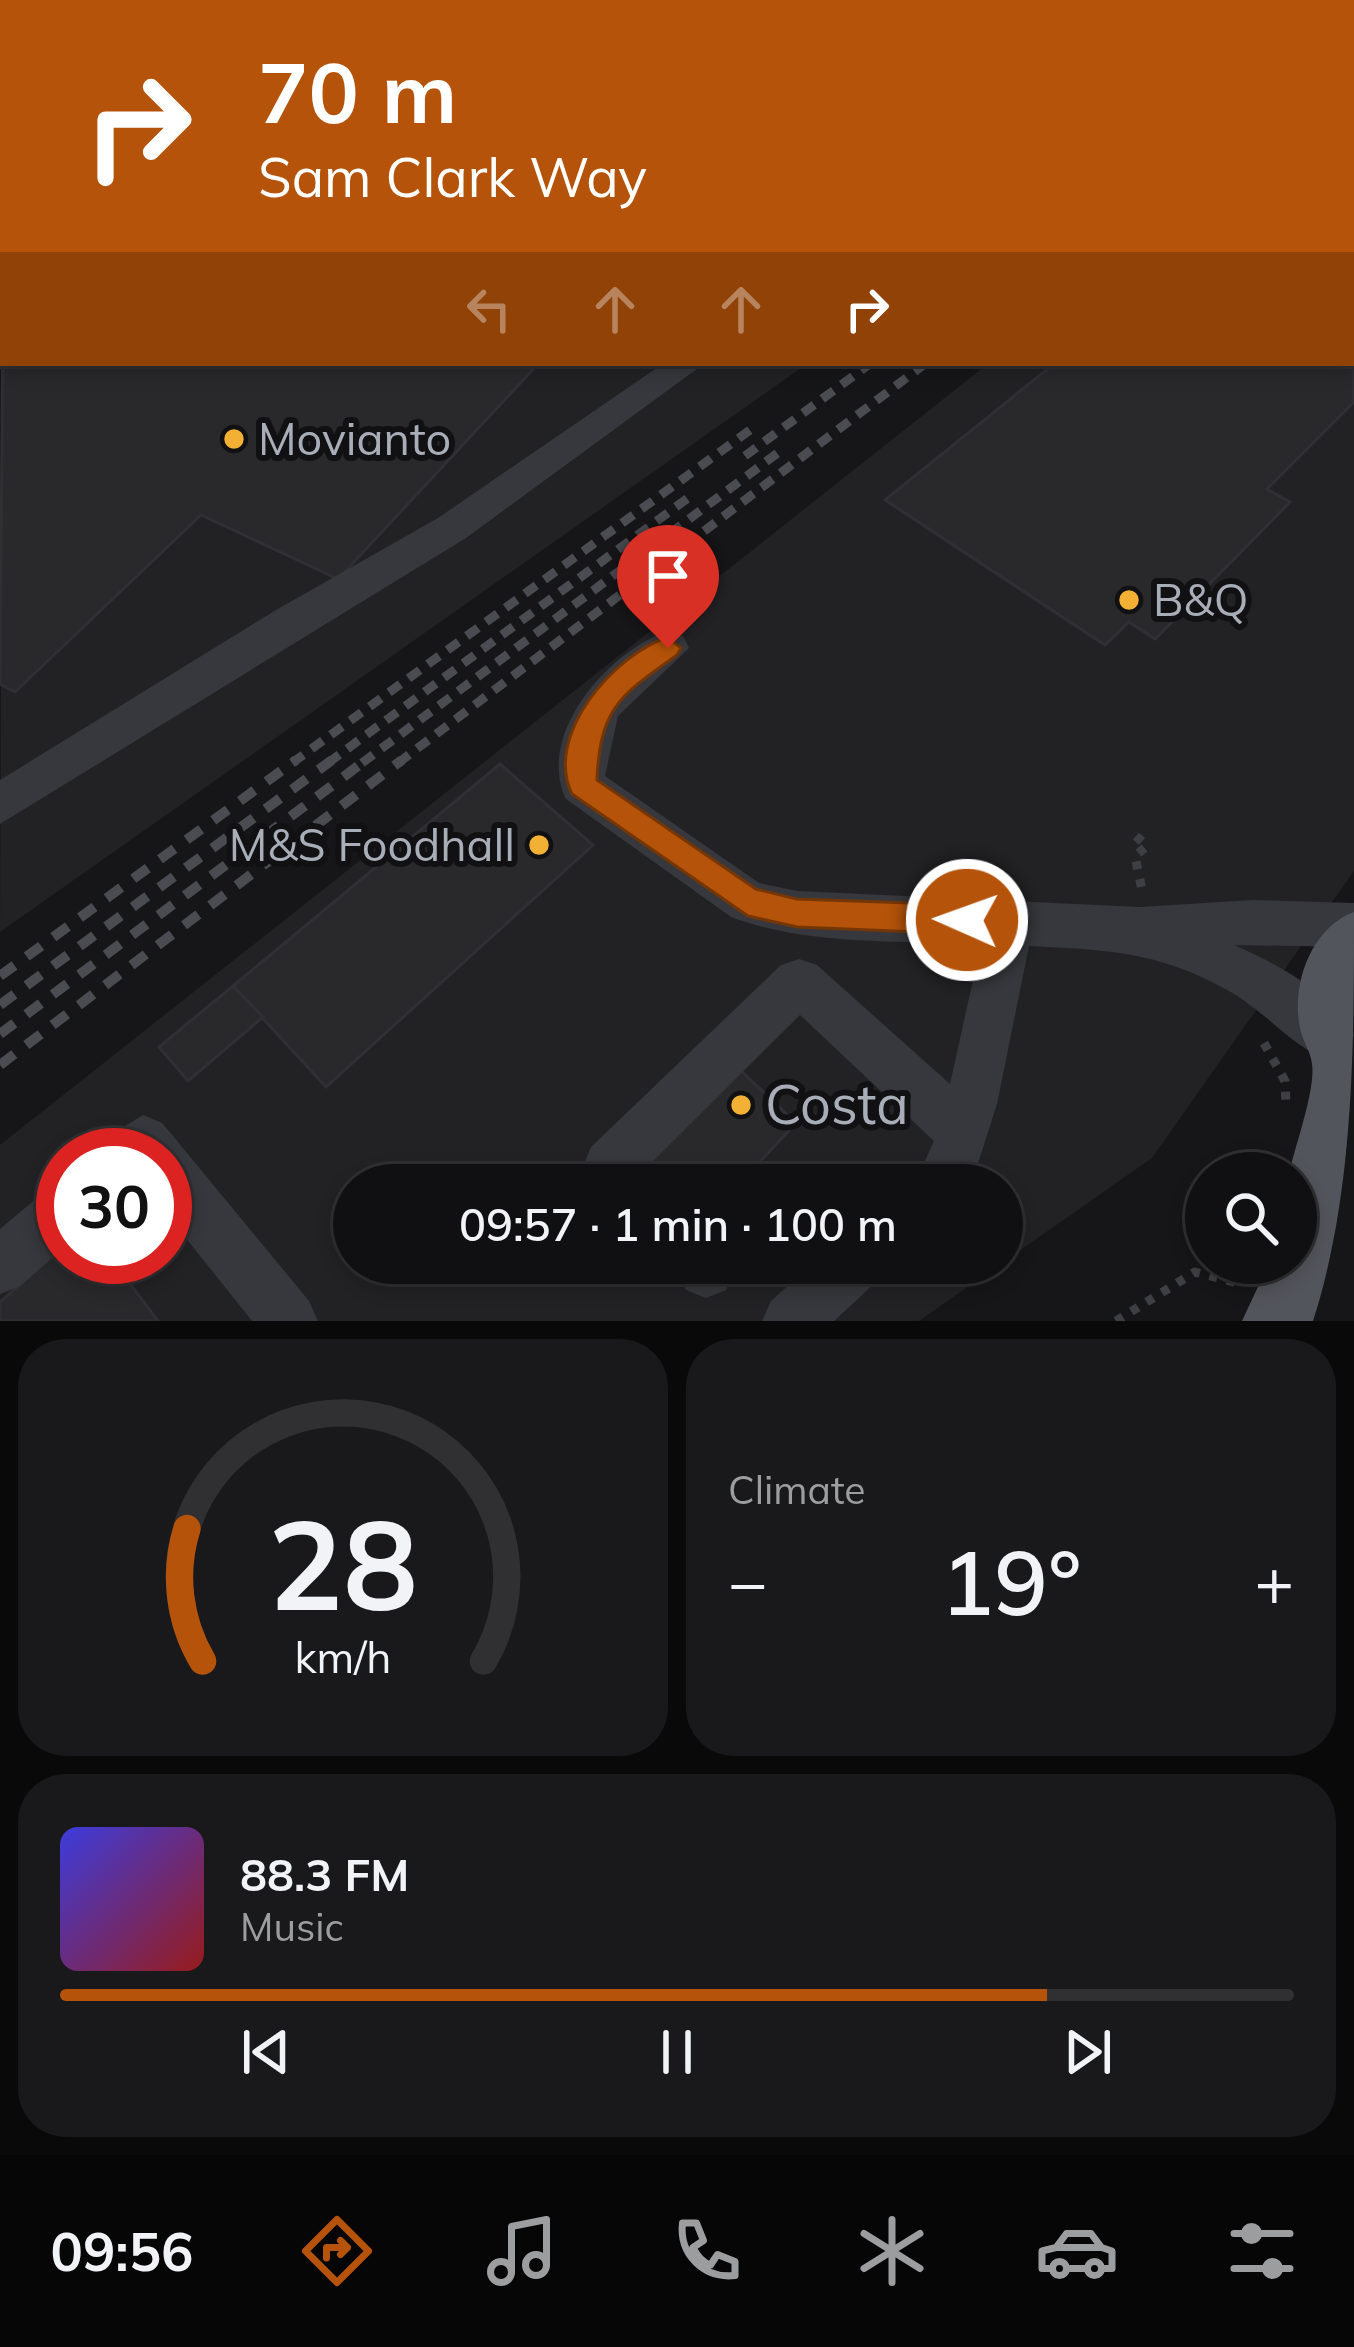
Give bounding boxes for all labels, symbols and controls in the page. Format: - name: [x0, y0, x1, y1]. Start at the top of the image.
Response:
- text: 70 m: [258, 39, 457, 144]
- icon: right: [60, 48, 216, 204]
- text: Sam Clark Way: [258, 143, 647, 211]
- icon: left: [456, 276, 522, 342]
- icon: ahead: [582, 276, 648, 342]
- icon: ahead: [708, 276, 774, 342]
- icon: right: [834, 276, 900, 342]
- place label: Movianto: [258, 410, 451, 466]
- marker: Movianto: [221, 426, 247, 452]
- pin: [617, 525, 719, 648]
- icon: arrive: [635, 543, 701, 609]
- place label: B&Q: [1153, 571, 1249, 627]
- marker: B&Q: [1116, 587, 1142, 613]
- place label: M&S Foodhall: [229, 816, 515, 872]
- marker: M&S Foodhall: [526, 832, 552, 858]
- position arrow: [904, 857, 1030, 983]
- place label: Costa: [765, 1070, 909, 1138]
- marker: Costa: [728, 1092, 754, 1118]
- speed limit sign: 30: [36, 1128, 192, 1284]
- map controls: [1185, 1152, 1317, 1284]
- button: search: [1185, 1152, 1317, 1284]
- text: 09:57 · 1 min · 100 m: [459, 1196, 897, 1252]
- text: Climate: [728, 1465, 866, 1514]
- text: 28: [268, 1485, 418, 1641]
- text: 19°: [940, 1525, 1082, 1638]
- text: −: [728, 1540, 768, 1623]
- text: +: [1254, 1540, 1294, 1623]
- text: km/h: [294, 1629, 392, 1683]
- text: 88.3 FM: [240, 1846, 409, 1902]
- text: Music: [240, 1902, 344, 1951]
- icon: previous: [233, 2019, 299, 2085]
- icon: pause: [644, 2019, 710, 2085]
- icon: next: [1055, 2019, 1121, 2085]
- icon: directions: [295, 2209, 379, 2293]
- icon: music: [480, 2209, 564, 2293]
- icon: phone: [665, 2209, 749, 2293]
- icon: climate: [850, 2209, 934, 2293]
- icon: car: [1035, 2209, 1119, 2293]
- icon: filters: [1220, 2209, 1304, 2293]
- text: 09:56: [51, 2217, 194, 2285]

